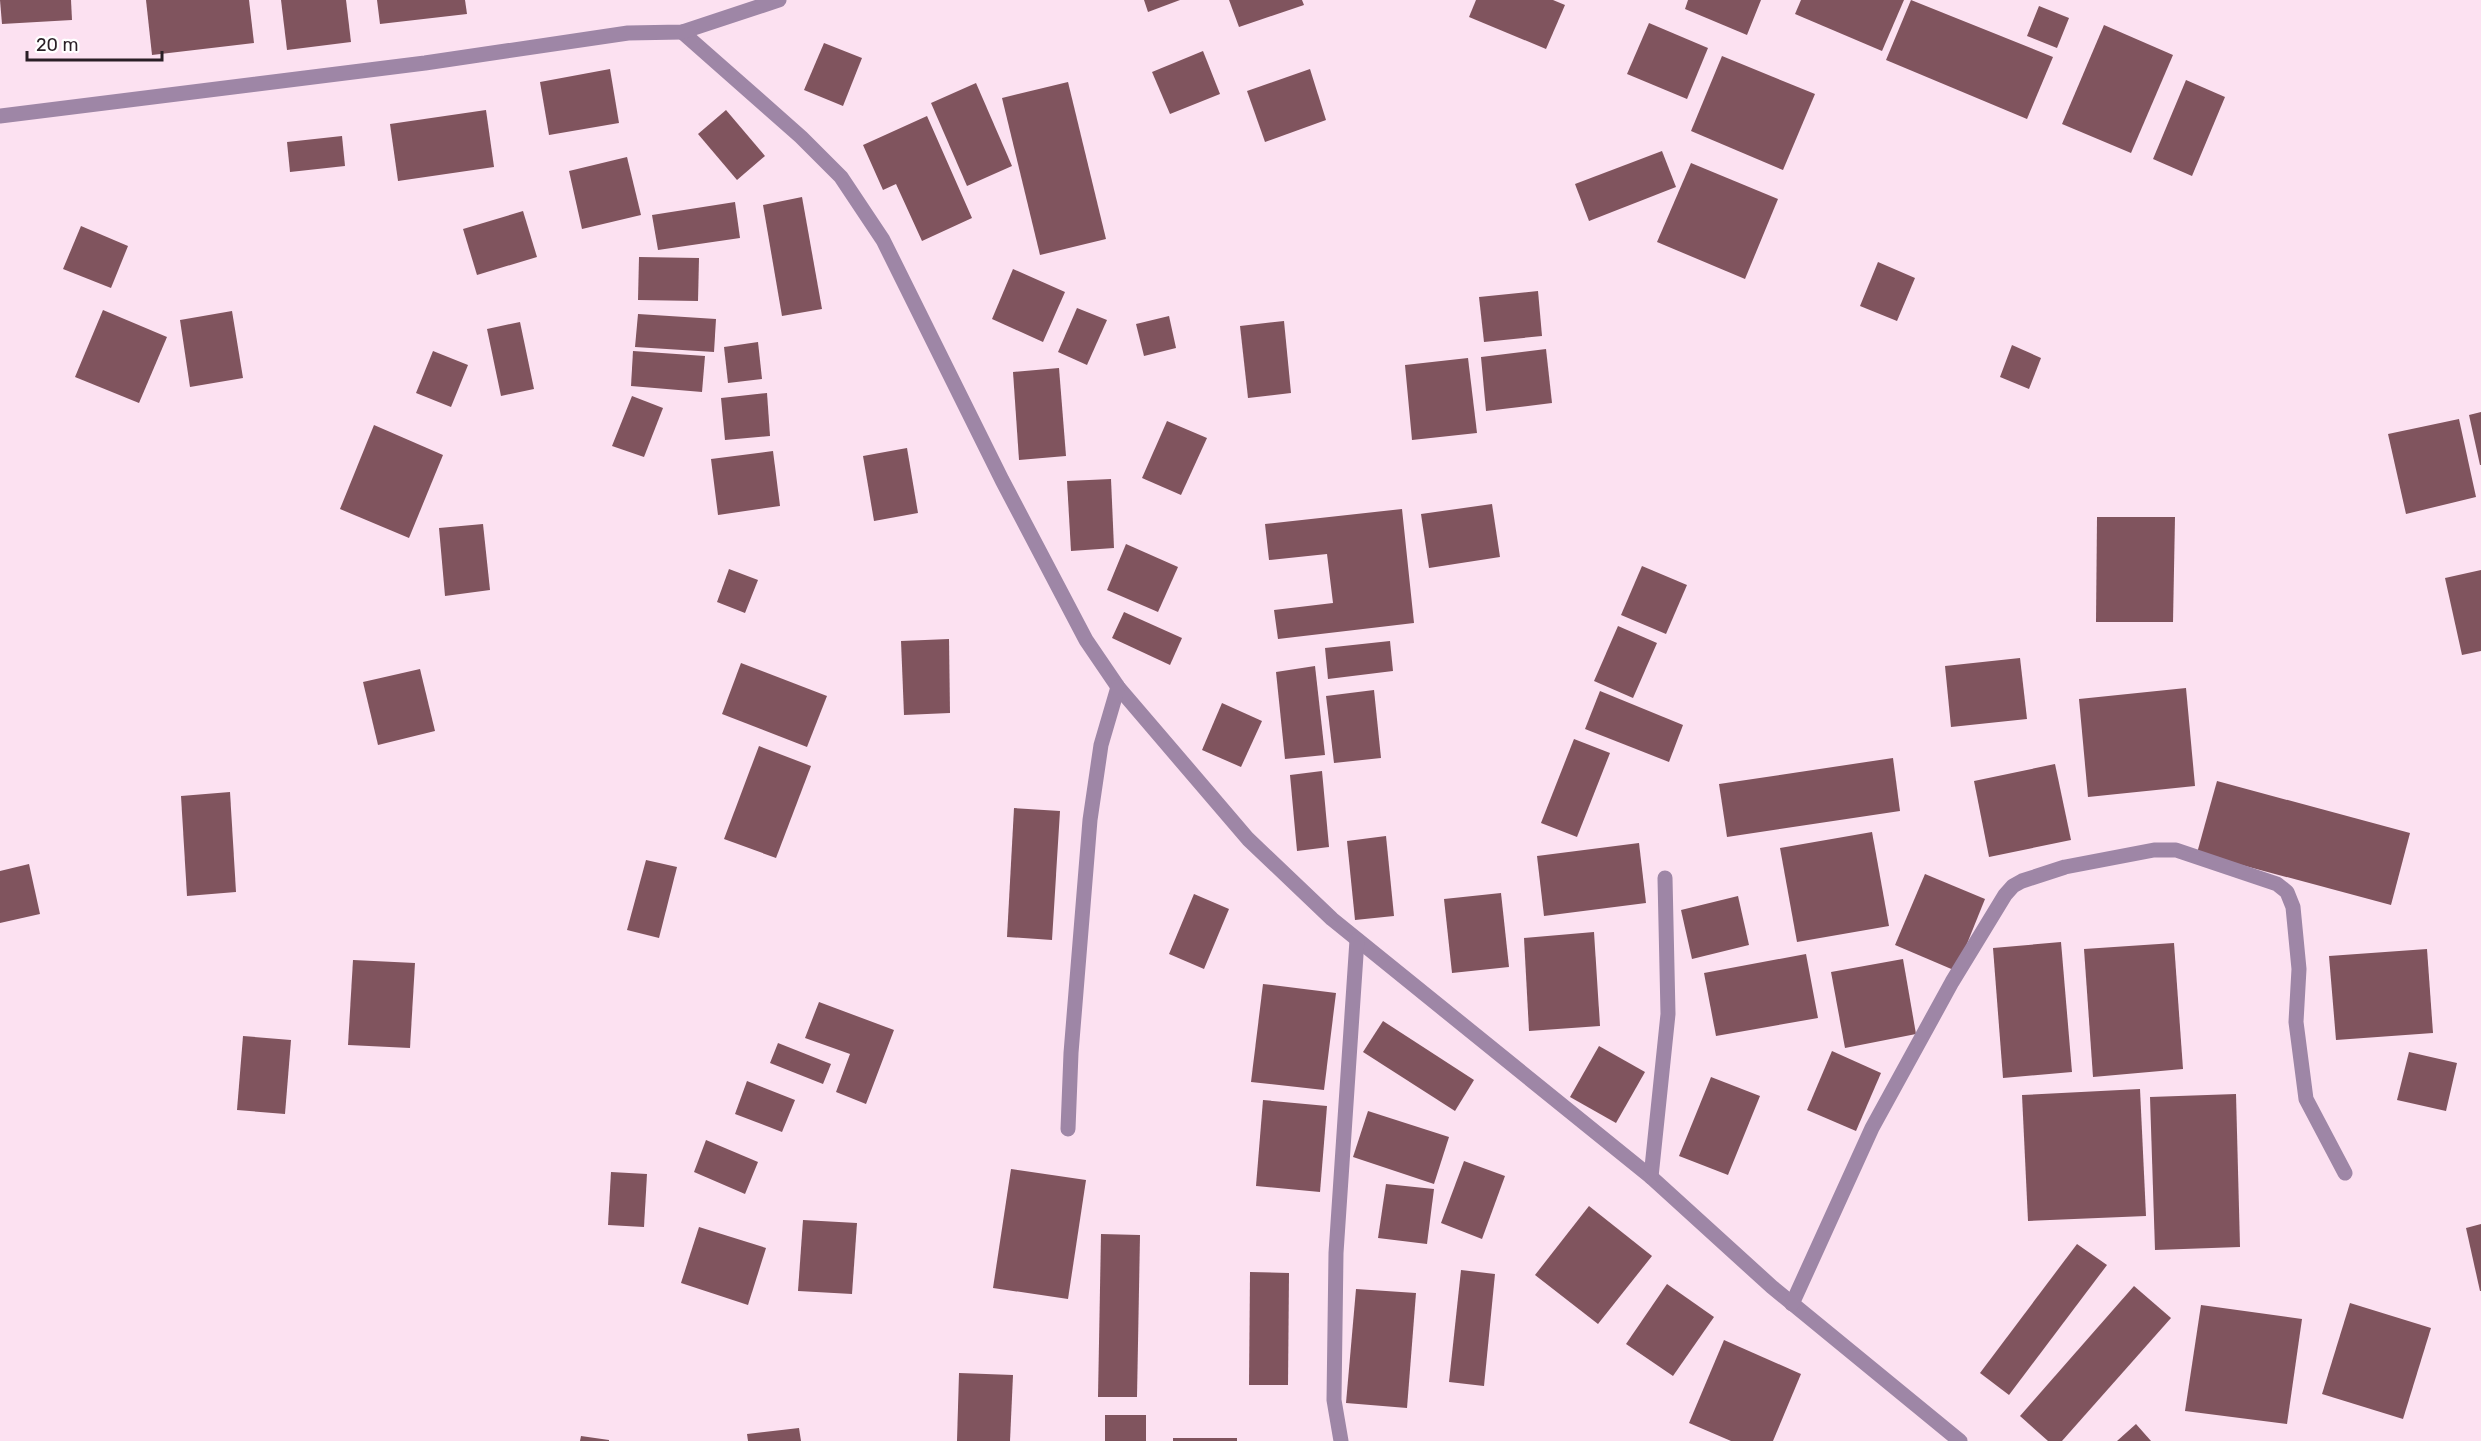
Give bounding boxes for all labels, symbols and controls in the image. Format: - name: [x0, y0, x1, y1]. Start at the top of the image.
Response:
- scale bar: [27, 24, 162, 62]
- text: 20 m: [36, 34, 78, 56]

